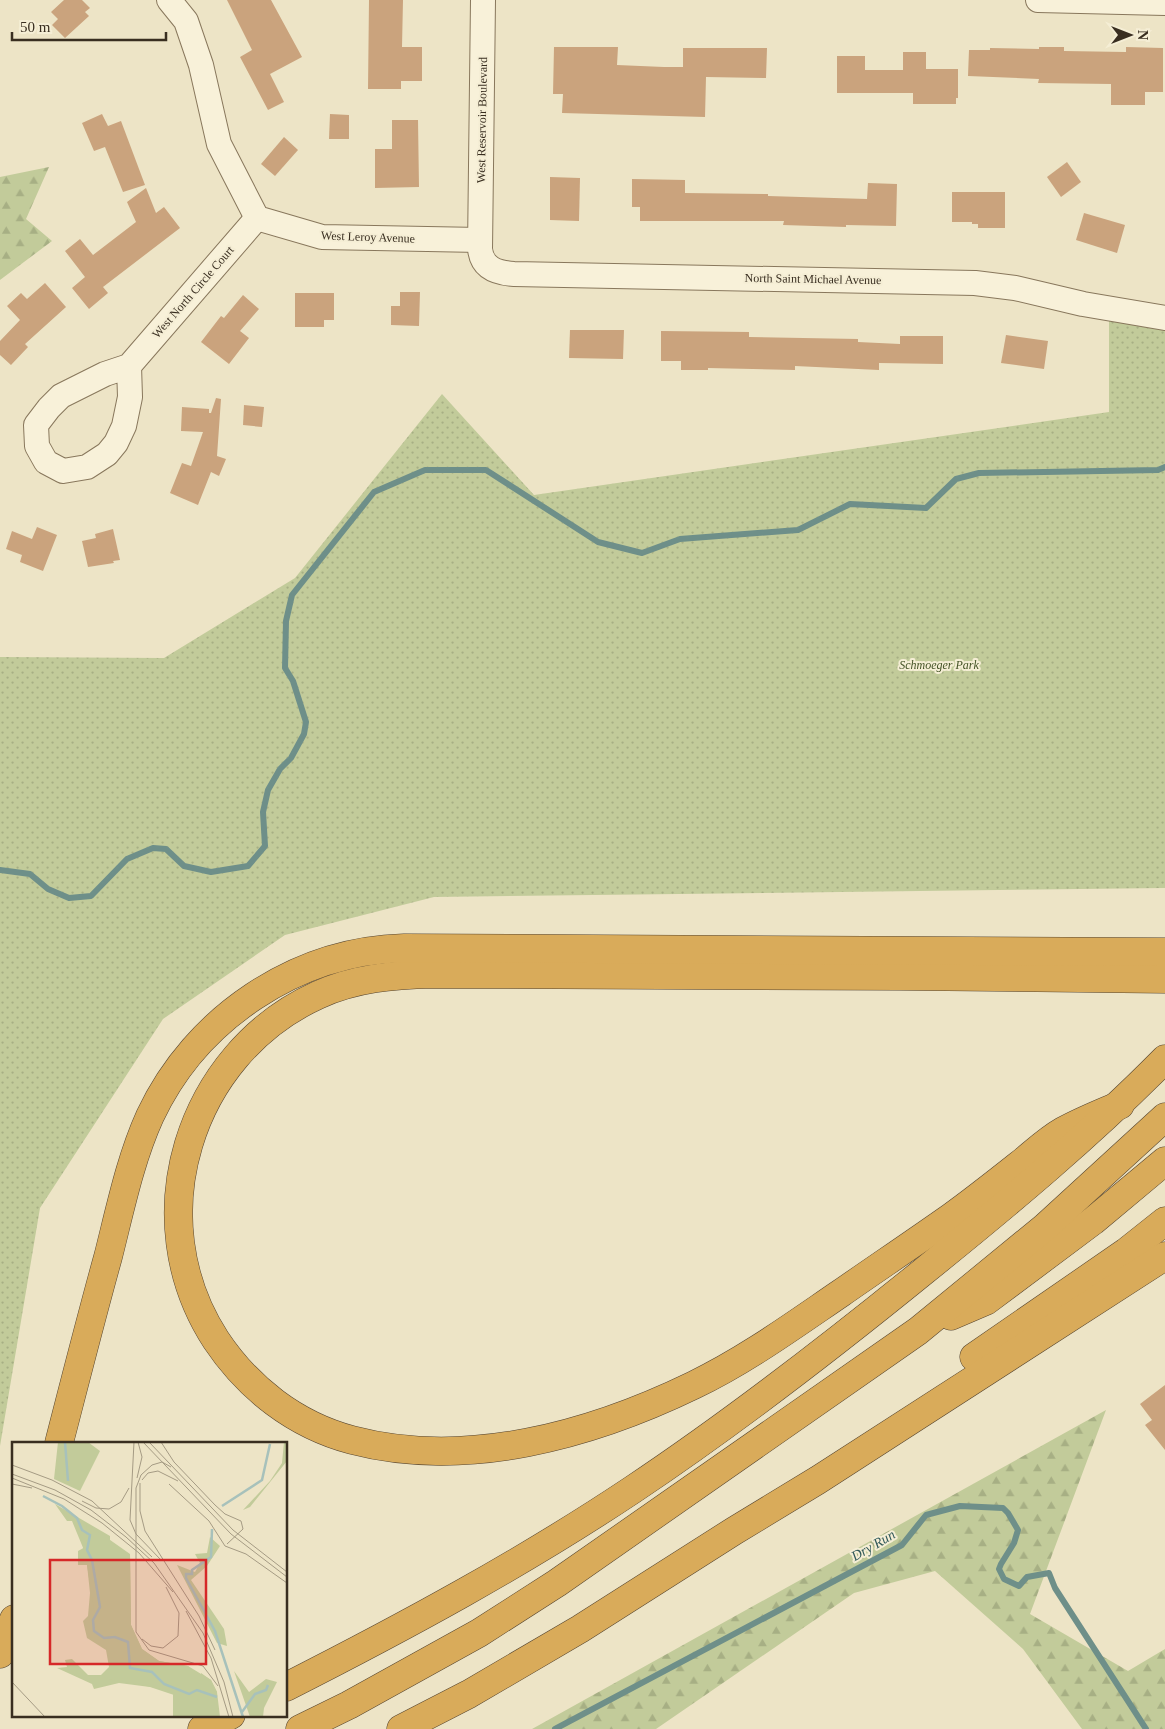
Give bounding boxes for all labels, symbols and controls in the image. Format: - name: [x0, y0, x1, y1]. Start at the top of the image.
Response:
- scale bar: [12, 10, 166, 42]
- north arrow: [1105, 10, 1155, 60]
- text: 50 m: [20, 19, 51, 35]
- text: N: [1135, 30, 1150, 40]
- street label: West Reservoir Boulevard: [474, 57, 490, 183]
- street label: West Leroy Avenue: [321, 228, 415, 246]
- street label: West North Circle Court: [149, 243, 237, 341]
- street label: North Saint Michael Avenue: [745, 271, 881, 287]
- park label: Schmoeger Park: [899, 658, 979, 672]
- inset map: [12, 1442, 288, 1716]
- water label: Dry Run: [848, 1527, 898, 1564]

